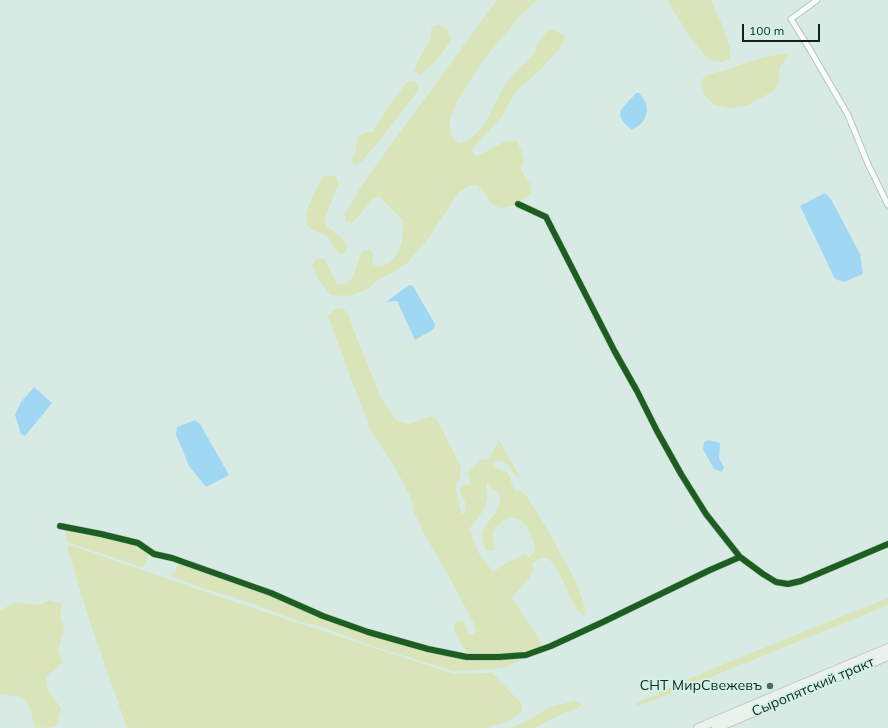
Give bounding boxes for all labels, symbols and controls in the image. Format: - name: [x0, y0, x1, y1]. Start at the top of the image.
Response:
- scale bar: [744, 16, 822, 42]
- text: 100 m: [749, 23, 784, 38]
- street label: Сыропятский тракт: [749, 654, 877, 720]
- place label: СНТ МирСвежевъ: [640, 678, 762, 694]
- marker: СНТ МирСвежевъ: [765, 681, 775, 691]

